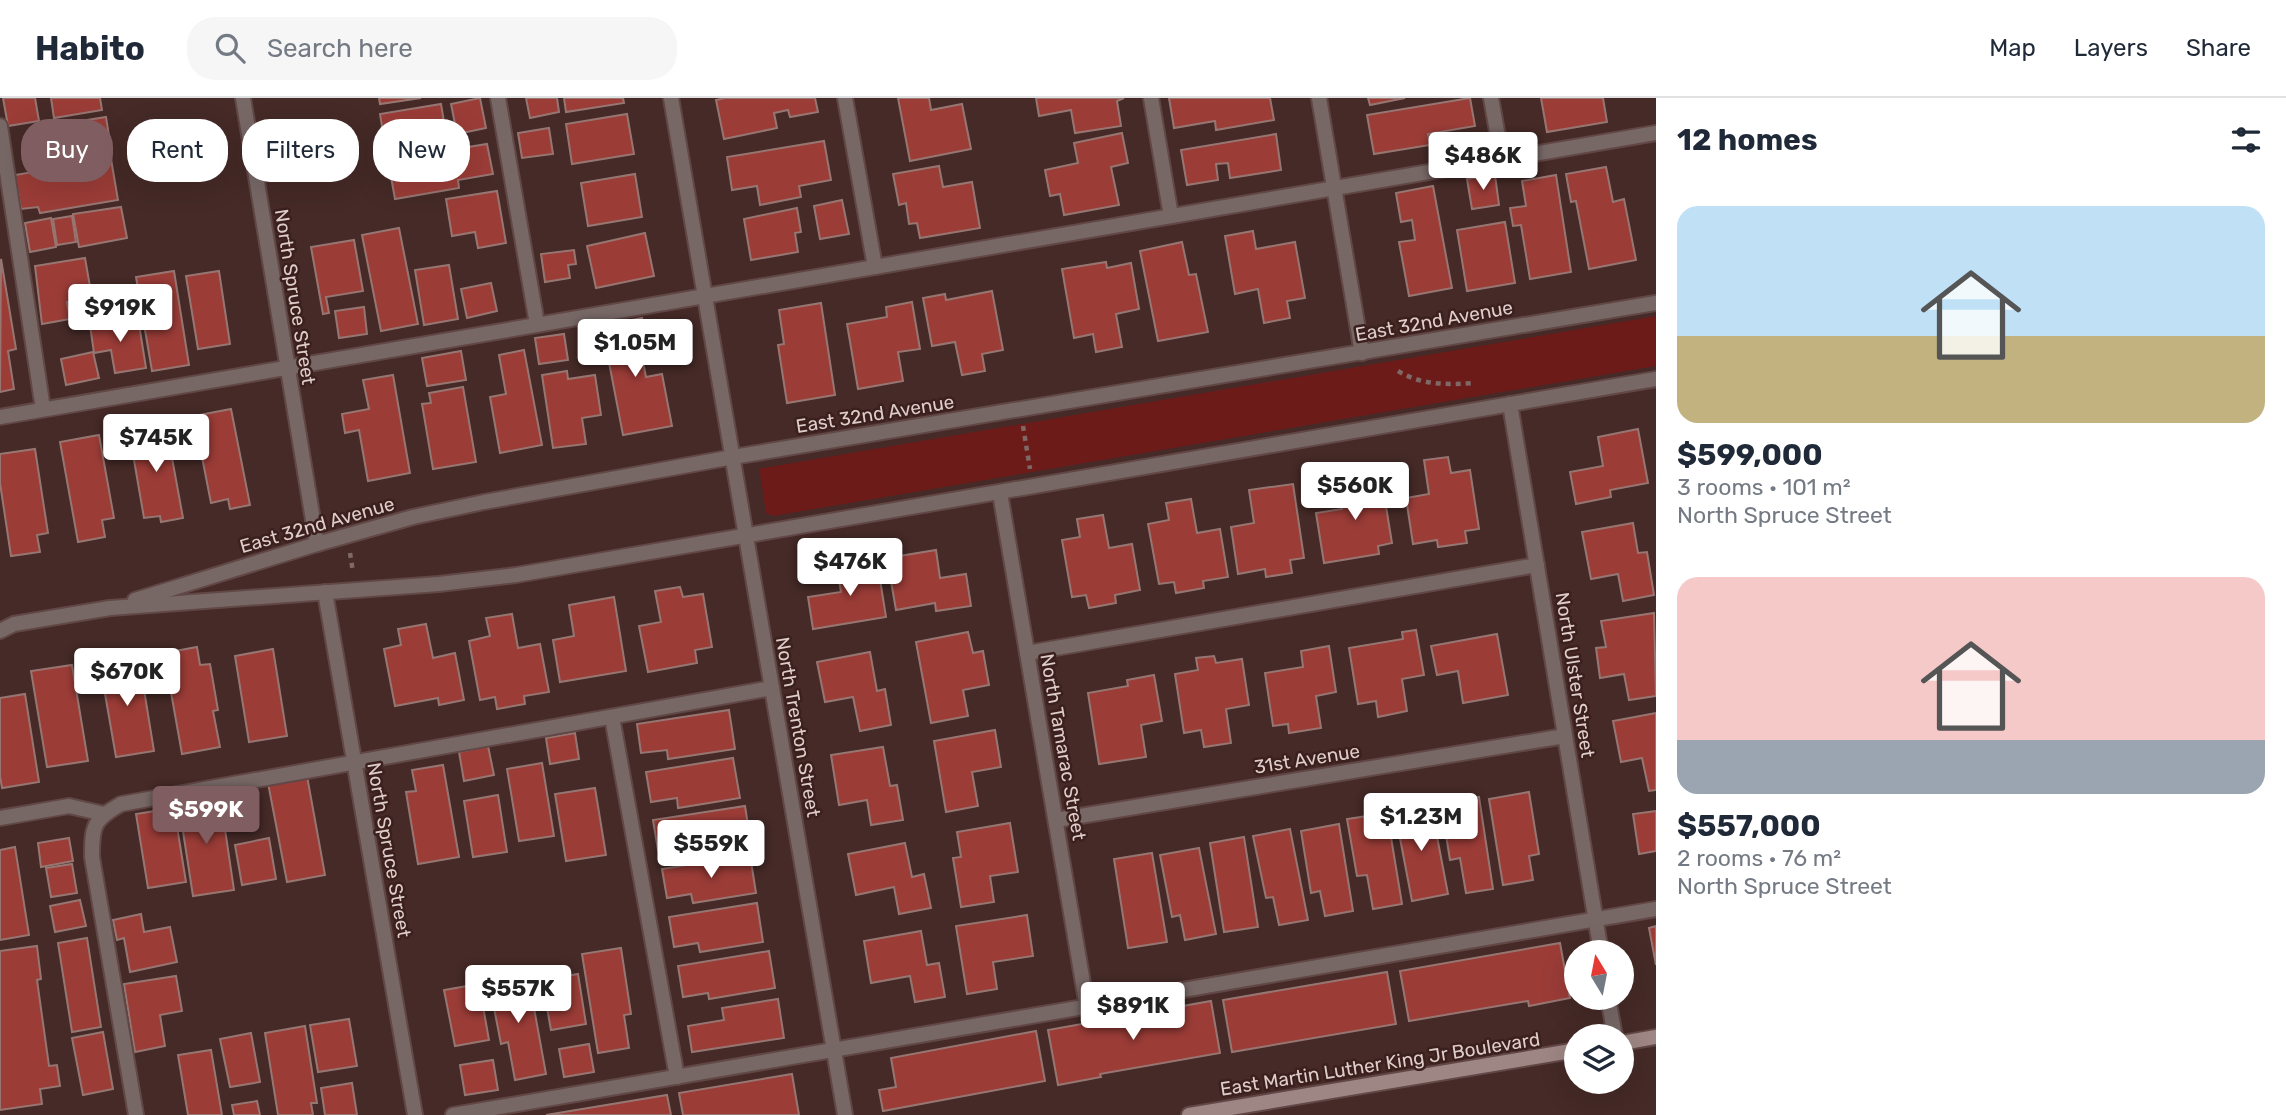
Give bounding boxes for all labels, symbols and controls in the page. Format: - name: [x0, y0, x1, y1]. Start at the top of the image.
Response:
- search box: [187, 17, 677, 80]
- text: Habito: [35, 29, 145, 68]
- icon: search: [211, 29, 249, 67]
- text: Search here: [267, 33, 413, 64]
- text: Map: [1989, 34, 2036, 62]
- text: Layers: [2074, 34, 2148, 62]
- text: Share: [2186, 34, 2251, 62]
- chip: Buy: [21, 119, 113, 182]
- chip: Rent: [127, 119, 228, 182]
- chip: Filters: [242, 119, 359, 182]
- chip: New: [373, 119, 470, 182]
- icon: filters: [2227, 121, 2265, 159]
- text: 12 homes: [1677, 122, 1818, 158]
- pin: $486K: [1434, 132, 1532, 192]
- text: $486K: [1445, 141, 1521, 169]
- street label: North Spruce Street: [270, 208, 320, 387]
- icon: home: [1908, 252, 2034, 378]
- pin: $919K: [71, 285, 169, 344]
- text: $919K: [84, 293, 156, 321]
- street label: East 32nd Avenue: [1353, 296, 1515, 346]
- pin: $1.05M: [578, 320, 692, 379]
- text: $1.05M: [594, 328, 676, 356]
- street label: East 32nd Avenue: [794, 390, 956, 438]
- pin: $745K: [107, 414, 205, 474]
- text: $745K: [119, 423, 193, 451]
- text: $599,000: [1677, 437, 1823, 473]
- pin: $560K: [1306, 462, 1404, 522]
- text: $560K: [1317, 471, 1393, 499]
- text: 3 rooms · 101 m²: [1677, 473, 1851, 501]
- street label: East 32nd Avenue: [237, 492, 397, 558]
- text: North Spruce Street: [1677, 501, 1892, 529]
- pin: $476K: [801, 538, 899, 598]
- text: $476K: [813, 547, 887, 575]
- street label: North Ulster Street: [1551, 591, 1600, 760]
- icon: home: [1908, 623, 2034, 749]
- street label: North Trenton Street: [771, 635, 825, 819]
- pin: $670K: [78, 648, 176, 708]
- street label: North Tamarac Street: [1035, 652, 1091, 843]
- text: $670K: [90, 657, 164, 685]
- street label: 31st Avenue: [1252, 739, 1362, 779]
- street label: North Spruce Street: [362, 761, 416, 940]
- pin: $599K: [157, 786, 255, 846]
- pin: $1.23M: [1364, 794, 1478, 853]
- text: $599K: [169, 795, 243, 823]
- text: $1.23M: [1380, 802, 1462, 830]
- text: $557,000: [1677, 808, 1821, 844]
- pin: $559K: [662, 820, 760, 880]
- text: $559K: [673, 829, 749, 857]
- text: 2 rooms · 76 m²: [1677, 844, 1841, 872]
- text: North Spruce Street: [1677, 872, 1892, 900]
- north arrow: [1564, 940, 1634, 1010]
- map controls: [1564, 940, 1634, 1094]
- pin: $557K: [469, 965, 567, 1025]
- text: $557K: [481, 974, 555, 1002]
- pin: $891K: [1084, 982, 1182, 1042]
- text: $891K: [1097, 991, 1169, 1019]
- button: layers: [1564, 1024, 1634, 1094]
- street label: East Martin Luther King Jr Boulevard: [1218, 1027, 1542, 1101]

